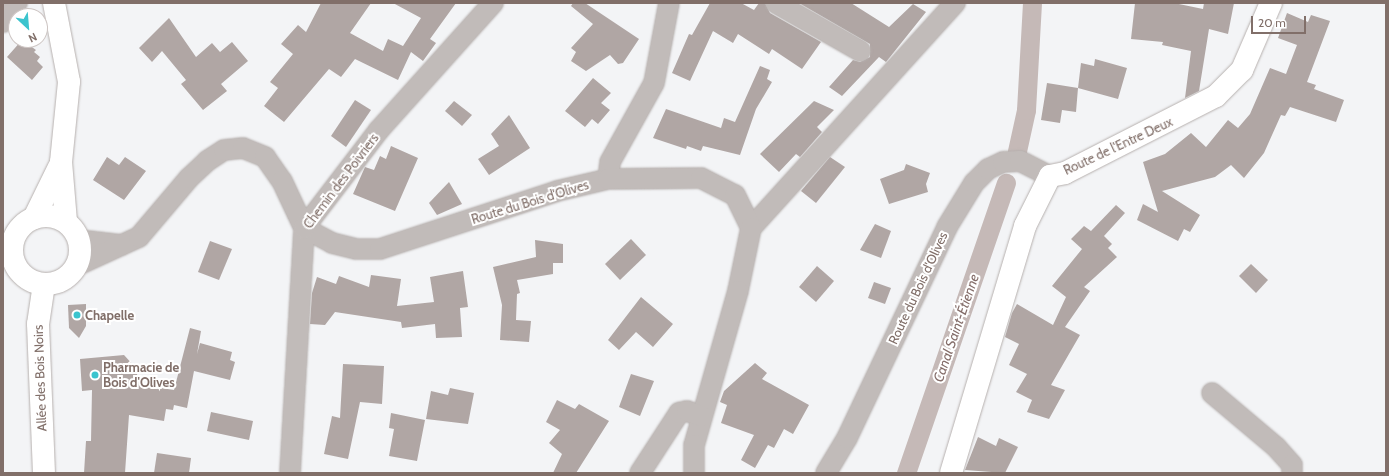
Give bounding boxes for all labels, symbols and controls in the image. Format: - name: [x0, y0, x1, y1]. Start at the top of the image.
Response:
- north arrow: [8, 8, 48, 48]
- scale bar: [1253, 8, 1308, 34]
- text: 20 m: [1258, 15, 1286, 30]
- text: N: [26, 30, 39, 46]
- street label: Route de l'Entre Deux: [1061, 114, 1175, 178]
- street label: Chemin des Poivriers: [300, 130, 382, 232]
- street label: Route du Bois d'Olives: [469, 177, 591, 227]
- street label: Route du Bois d'Olives: [885, 229, 951, 347]
- water label: Canal Saint-Étienne: [930, 272, 982, 384]
- place label: Chapelle: [85, 307, 134, 323]
- marker: Chapelle: [72, 310, 82, 320]
- street label: Allée des Bois Noirs: [30, 324, 50, 432]
- place label: Pharmacie de Bois d'Olives: [103, 360, 179, 391]
- marker: Pharmacie de Bois d'Olives: [90, 370, 100, 380]

